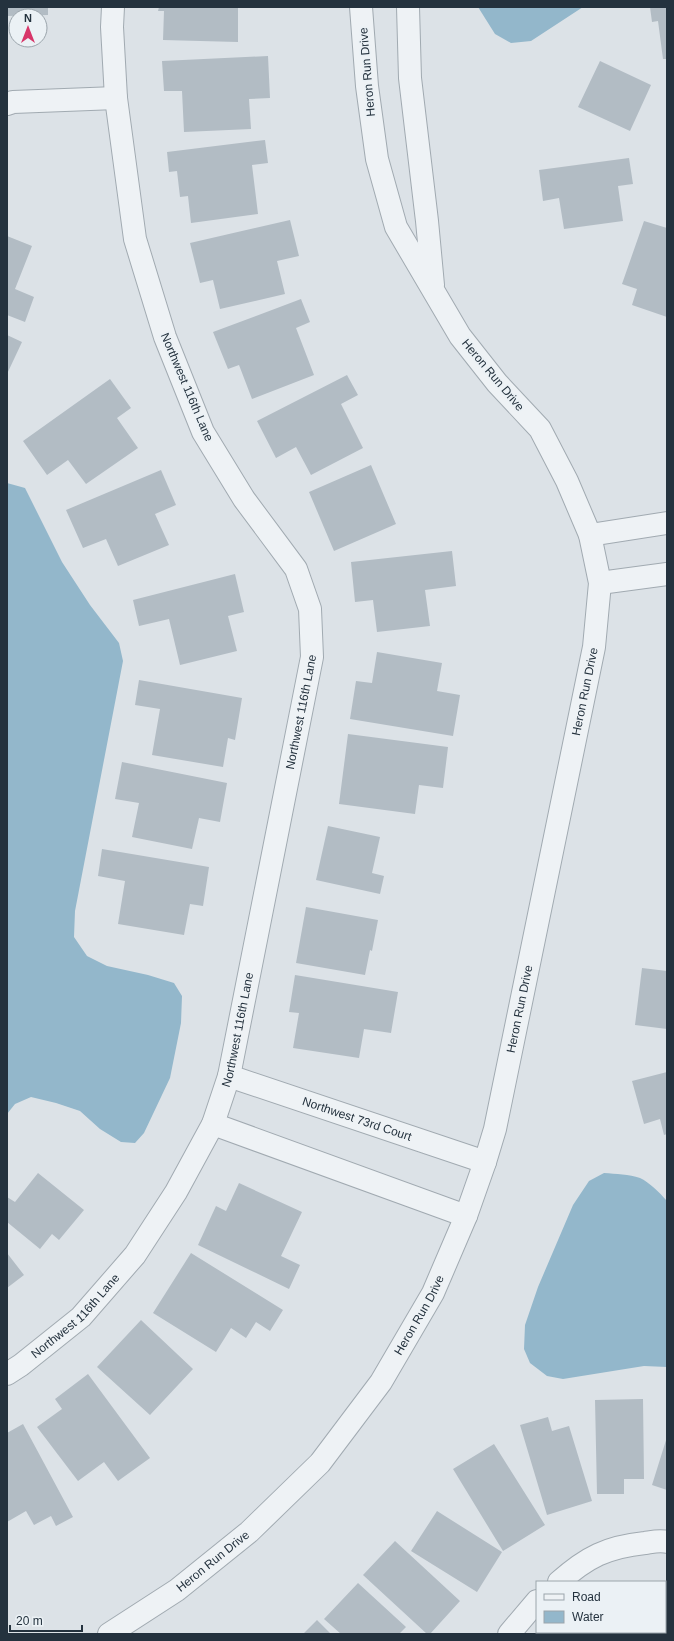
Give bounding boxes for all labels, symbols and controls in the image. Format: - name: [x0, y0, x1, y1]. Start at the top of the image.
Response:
- north arrow: [8, 8, 48, 48]
- text: N: [24, 12, 32, 24]
- street label: Heron Run Drive: [356, 27, 378, 117]
- street label: Northwest 116th Lane: [158, 331, 216, 444]
- street label: Heron Run Drive: [459, 336, 527, 414]
- street label: Heron Run Drive: [569, 646, 601, 737]
- street label: Northwest 116th Lane: [283, 653, 319, 771]
- street label: Heron Run Drive: [504, 963, 536, 1054]
- street label: Northwest 116th Lane: [219, 971, 256, 1089]
- street label: Northwest 73rd Court: [301, 1094, 414, 1144]
- street label: Northwest 116th Lane: [28, 1271, 123, 1361]
- street label: Heron Run Drive: [391, 1273, 447, 1358]
- street label: Heron Run Drive: [174, 1527, 252, 1595]
- legend: [536, 1581, 666, 1633]
- text: Road: [572, 1590, 601, 1604]
- scale bar: [10, 1607, 82, 1633]
- text: Water: [572, 1610, 604, 1624]
- text: 20 m: [16, 1614, 43, 1628]

